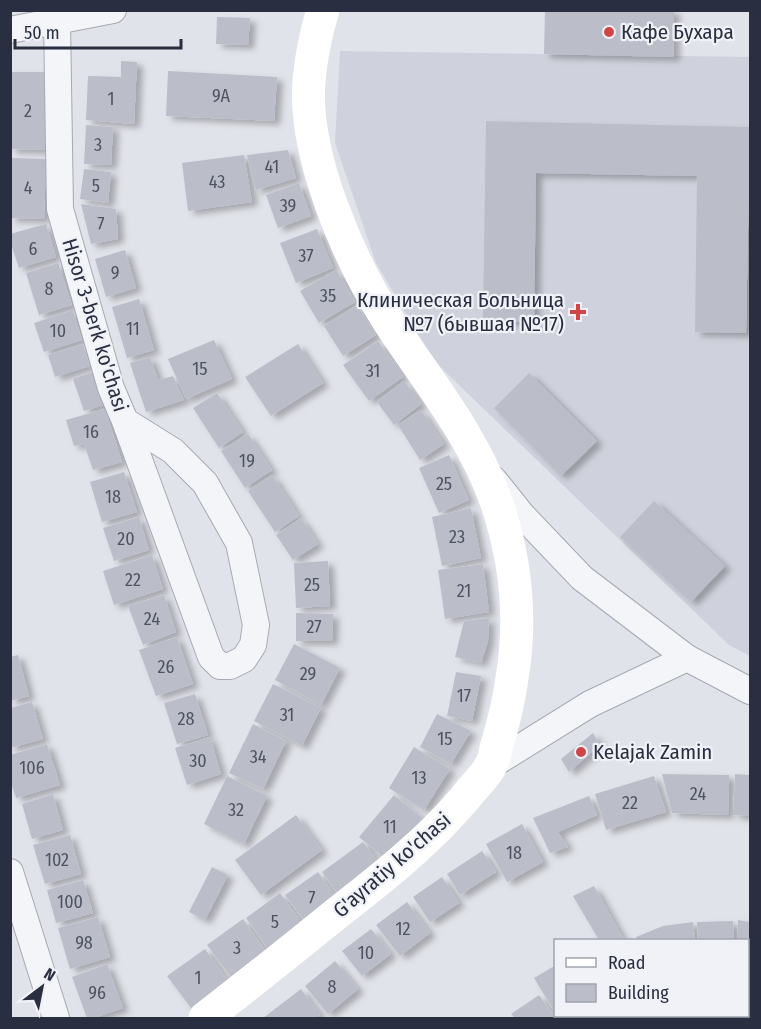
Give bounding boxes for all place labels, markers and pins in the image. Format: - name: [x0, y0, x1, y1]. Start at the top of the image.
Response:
- place label: Кафе Бухара: [621, 19, 734, 45]
- marker: Кафе Бухара: [602, 25, 616, 39]
- place label: Клиническая Больница №7 (бывшая №17): [357, 287, 564, 337]
- marker: Клиническая Больница №7 (бывшая №17): [569, 303, 587, 321]
- place label: Kelajak Zamin: [593, 739, 712, 765]
- marker: Kelajak Zamin: [574, 745, 588, 759]

